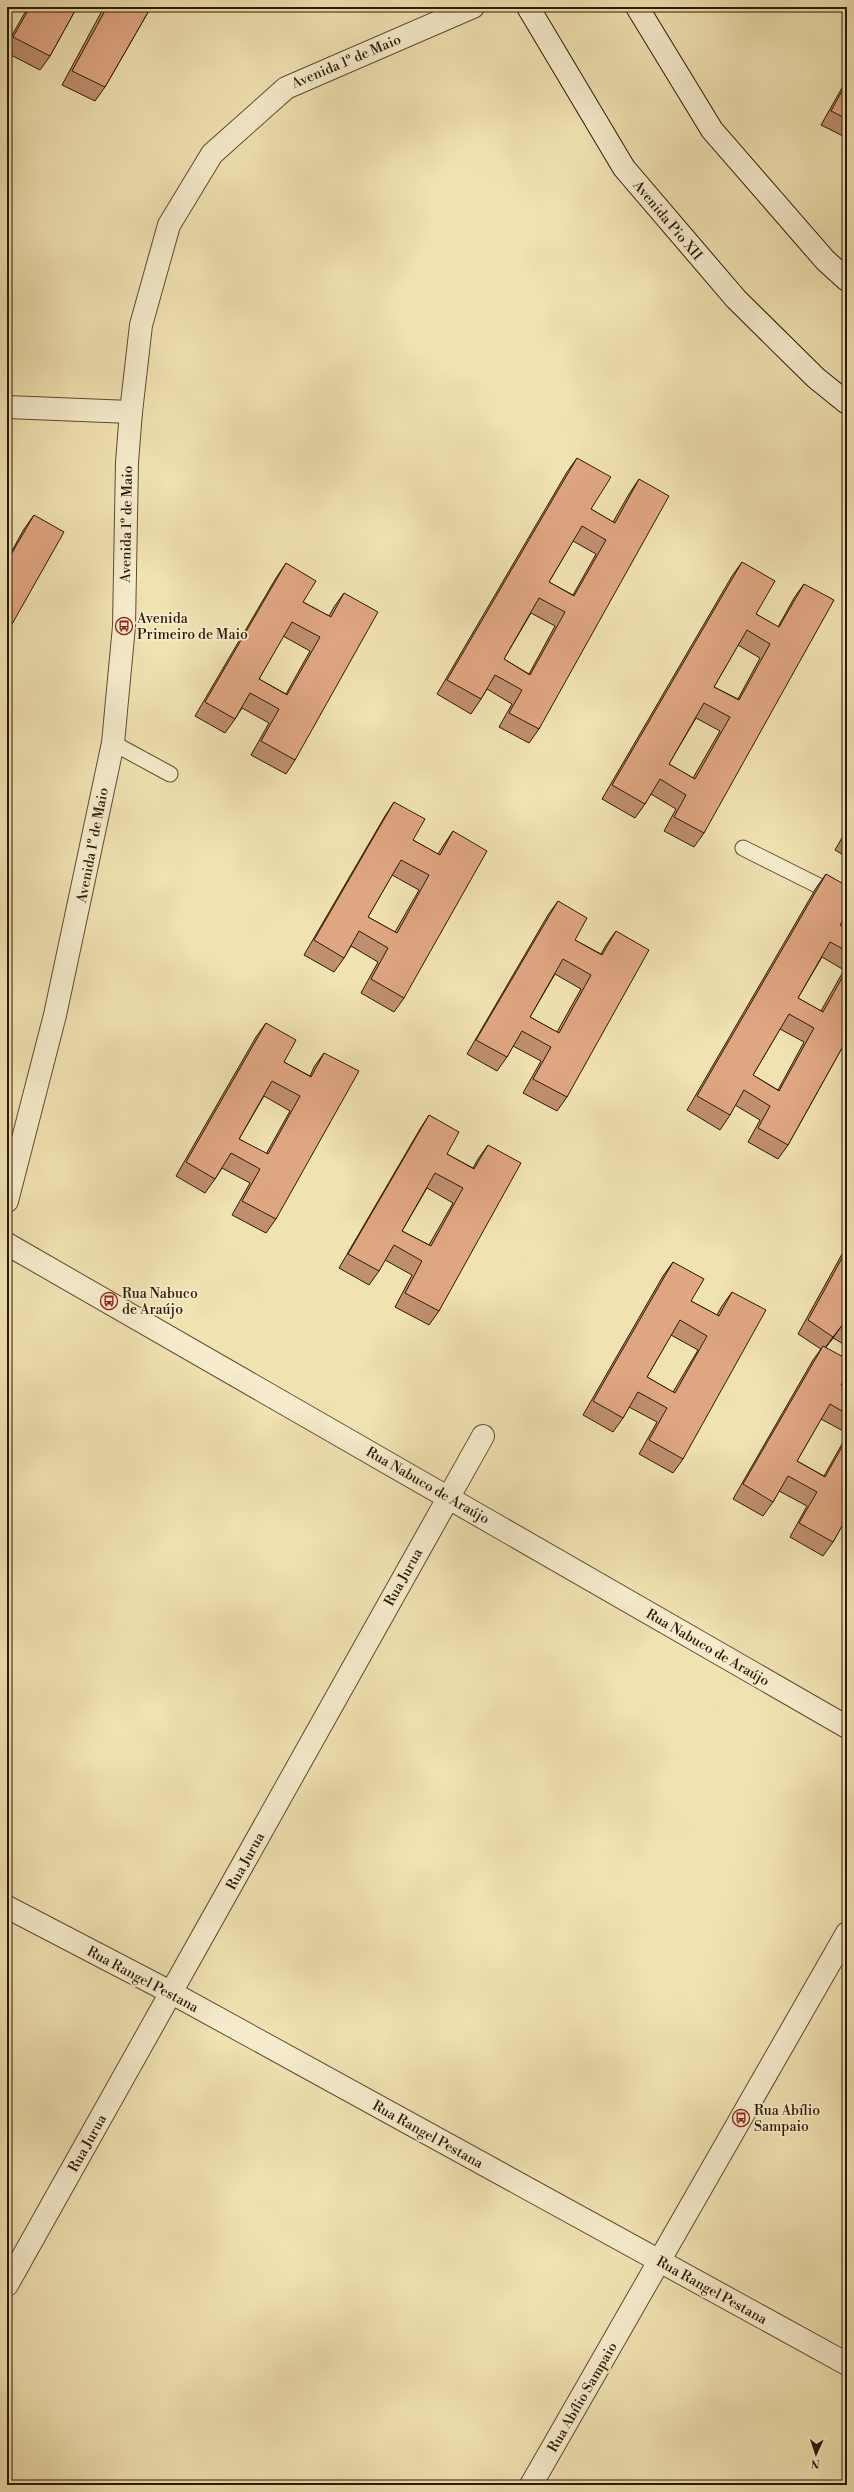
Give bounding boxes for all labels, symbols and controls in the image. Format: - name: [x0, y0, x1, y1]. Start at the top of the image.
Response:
- street label: Avenida 1º de Maio: [288, 31, 404, 93]
- street label: Avenida Pio XII: [628, 176, 706, 265]
- street label: Avenida 1º de Maio: [117, 465, 137, 584]
- place label: Avenida Primeiro de Maio: [136, 610, 248, 644]
- bus stop icon: Avenida Primeiro de Maio: [114, 616, 134, 636]
- street label: Avenida 1º de Maio: [73, 786, 113, 905]
- place label: Rua Nabuco de Araújo: [122, 1285, 198, 1319]
- bus stop icon: Rua Nabuco de Araújo: [99, 1291, 119, 1311]
- street label: Rua Nabuco de Araújo: [362, 1443, 493, 1529]
- street label: Rua Jurua: [381, 1545, 427, 1609]
- street label: Rua Nabuco de Araújo: [642, 1605, 773, 1691]
- street label: Rua Jurua: [223, 1829, 269, 1893]
- street label: Rua Rangel Pestana: [84, 1943, 202, 2017]
- street label: Rua Rangel Pestana: [369, 2097, 487, 2173]
- place label: Rua Abílio Sampaio: [754, 2102, 820, 2136]
- bus stop icon: Rua Abílio Sampaio: [731, 2108, 751, 2128]
- street label: Rua Jurua: [65, 2111, 111, 2175]
- street label: Rua Rangel Pestana: [653, 2253, 771, 2329]
- street label: Rua Abílio Sampaio: [544, 2339, 622, 2456]
- north arrow: [796, 2434, 836, 2474]
- text: N: [811, 2456, 820, 2470]

